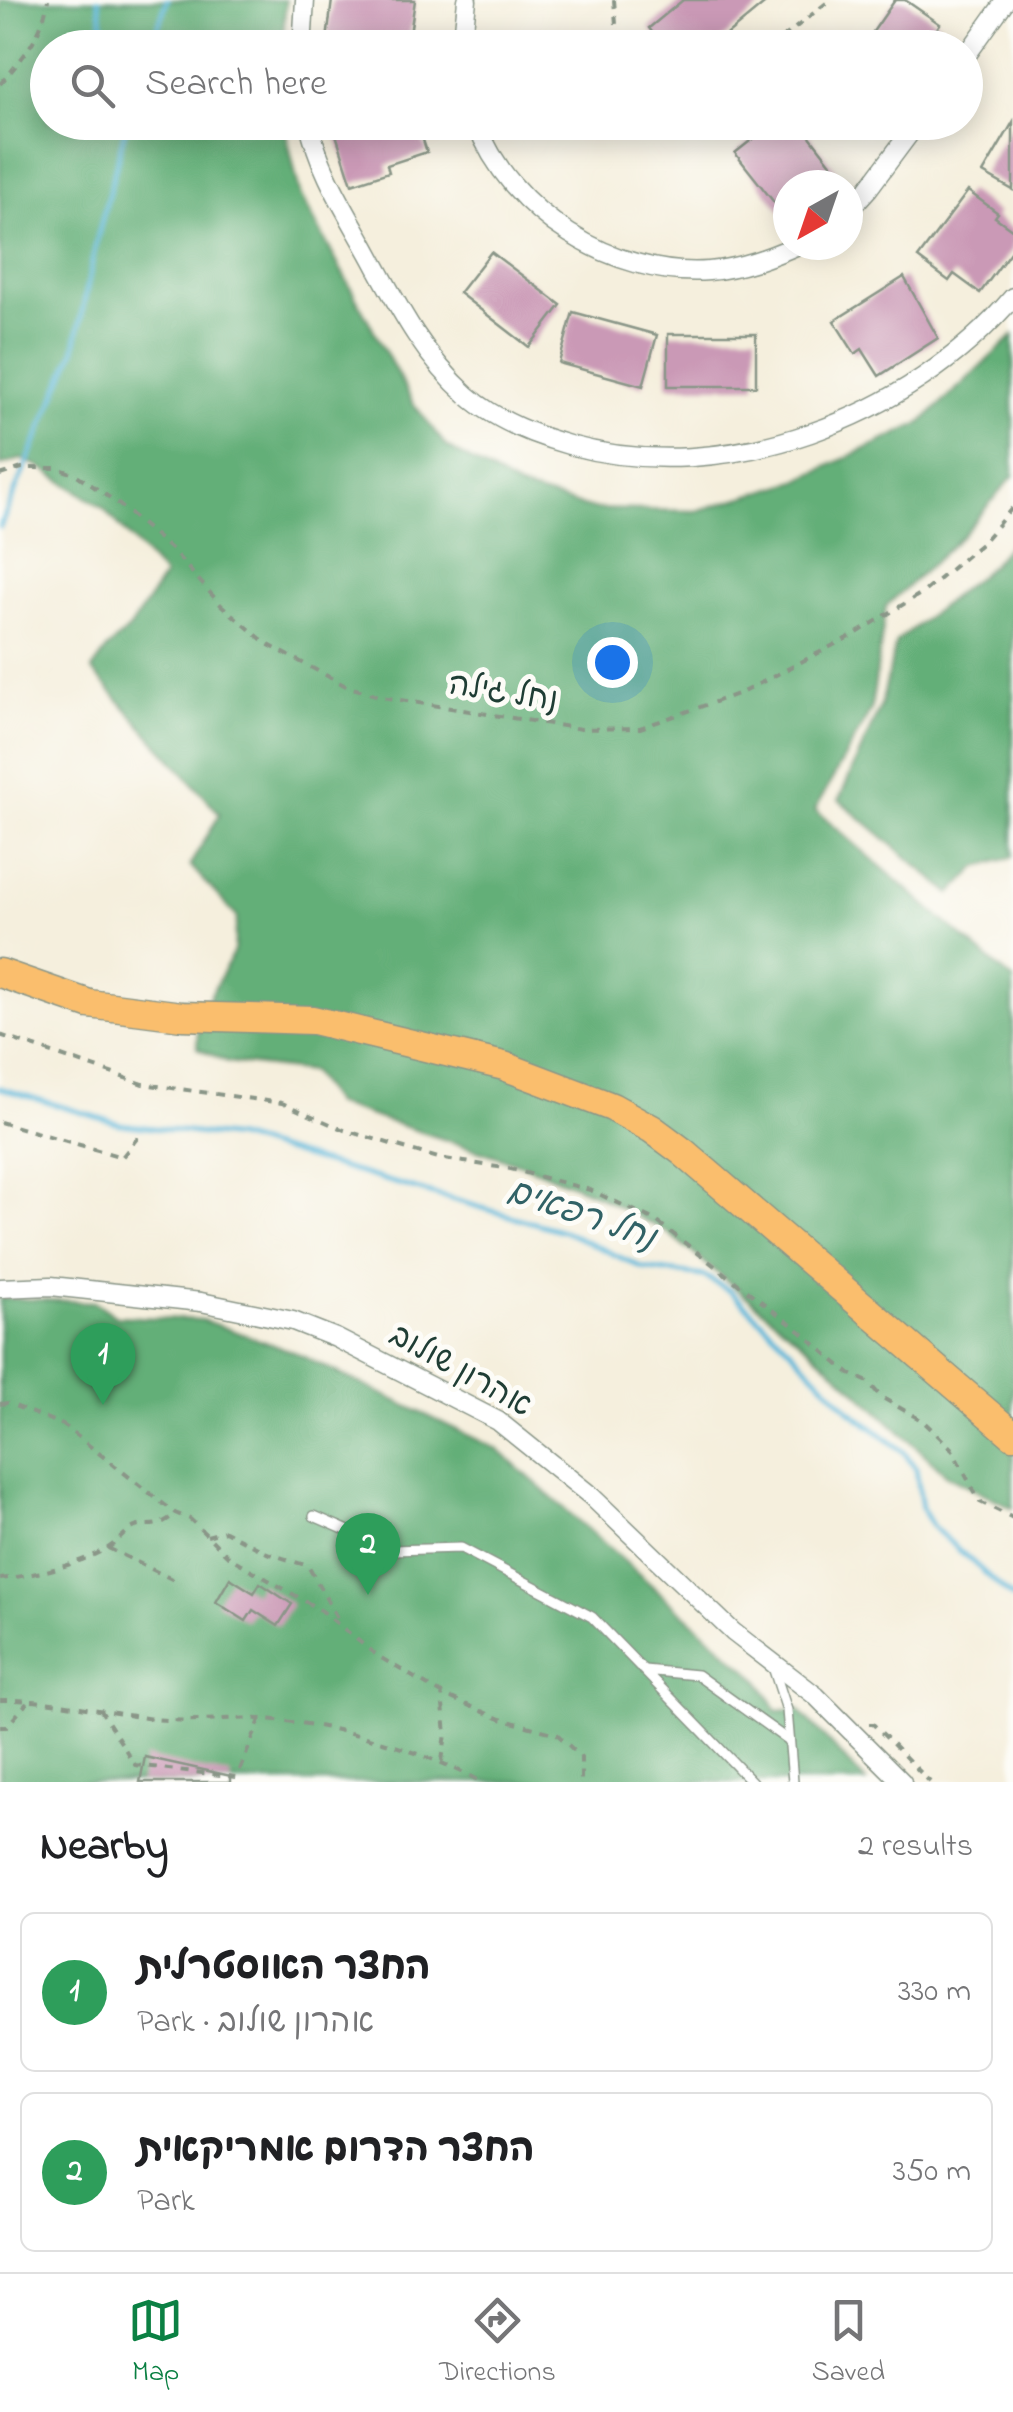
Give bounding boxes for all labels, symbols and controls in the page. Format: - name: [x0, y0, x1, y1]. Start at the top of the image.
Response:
- search box: [30, 30, 983, 140]
- text: Search here: [145, 57, 327, 113]
- icon: search: [65, 58, 120, 113]
- north arrow: [773, 170, 863, 260]
- your location: [587, 637, 638, 688]
- street label: נחל גילה: [445, 662, 561, 726]
- water label: נחל רפאים: [500, 1167, 663, 1266]
- street label: אהרון שולוב: [380, 1314, 540, 1430]
- pin: 1: [70, 1322, 136, 1405]
- pin: 2: [336, 1512, 400, 1595]
- text: Nearby: [40, 1817, 168, 1878]
- text: 2 results: [858, 1824, 973, 1871]
- text: החצר האוסטרלית: [137, 1941, 431, 1997]
- text: 1: [69, 1969, 80, 2016]
- text: 330 m: [898, 1969, 971, 2016]
- text: Park · אהרון שולוב: [137, 2000, 374, 2047]
- text: החצר הדרום אמריקאית: [137, 2123, 534, 2179]
- text: 2: [67, 2149, 82, 2196]
- text: 350 m: [893, 2149, 971, 2196]
- text: Park: [137, 2179, 195, 2226]
- tab: Map: [128, 2293, 183, 2394]
- tab: Directions: [439, 2293, 556, 2394]
- tab: Saved: [812, 2293, 885, 2394]

